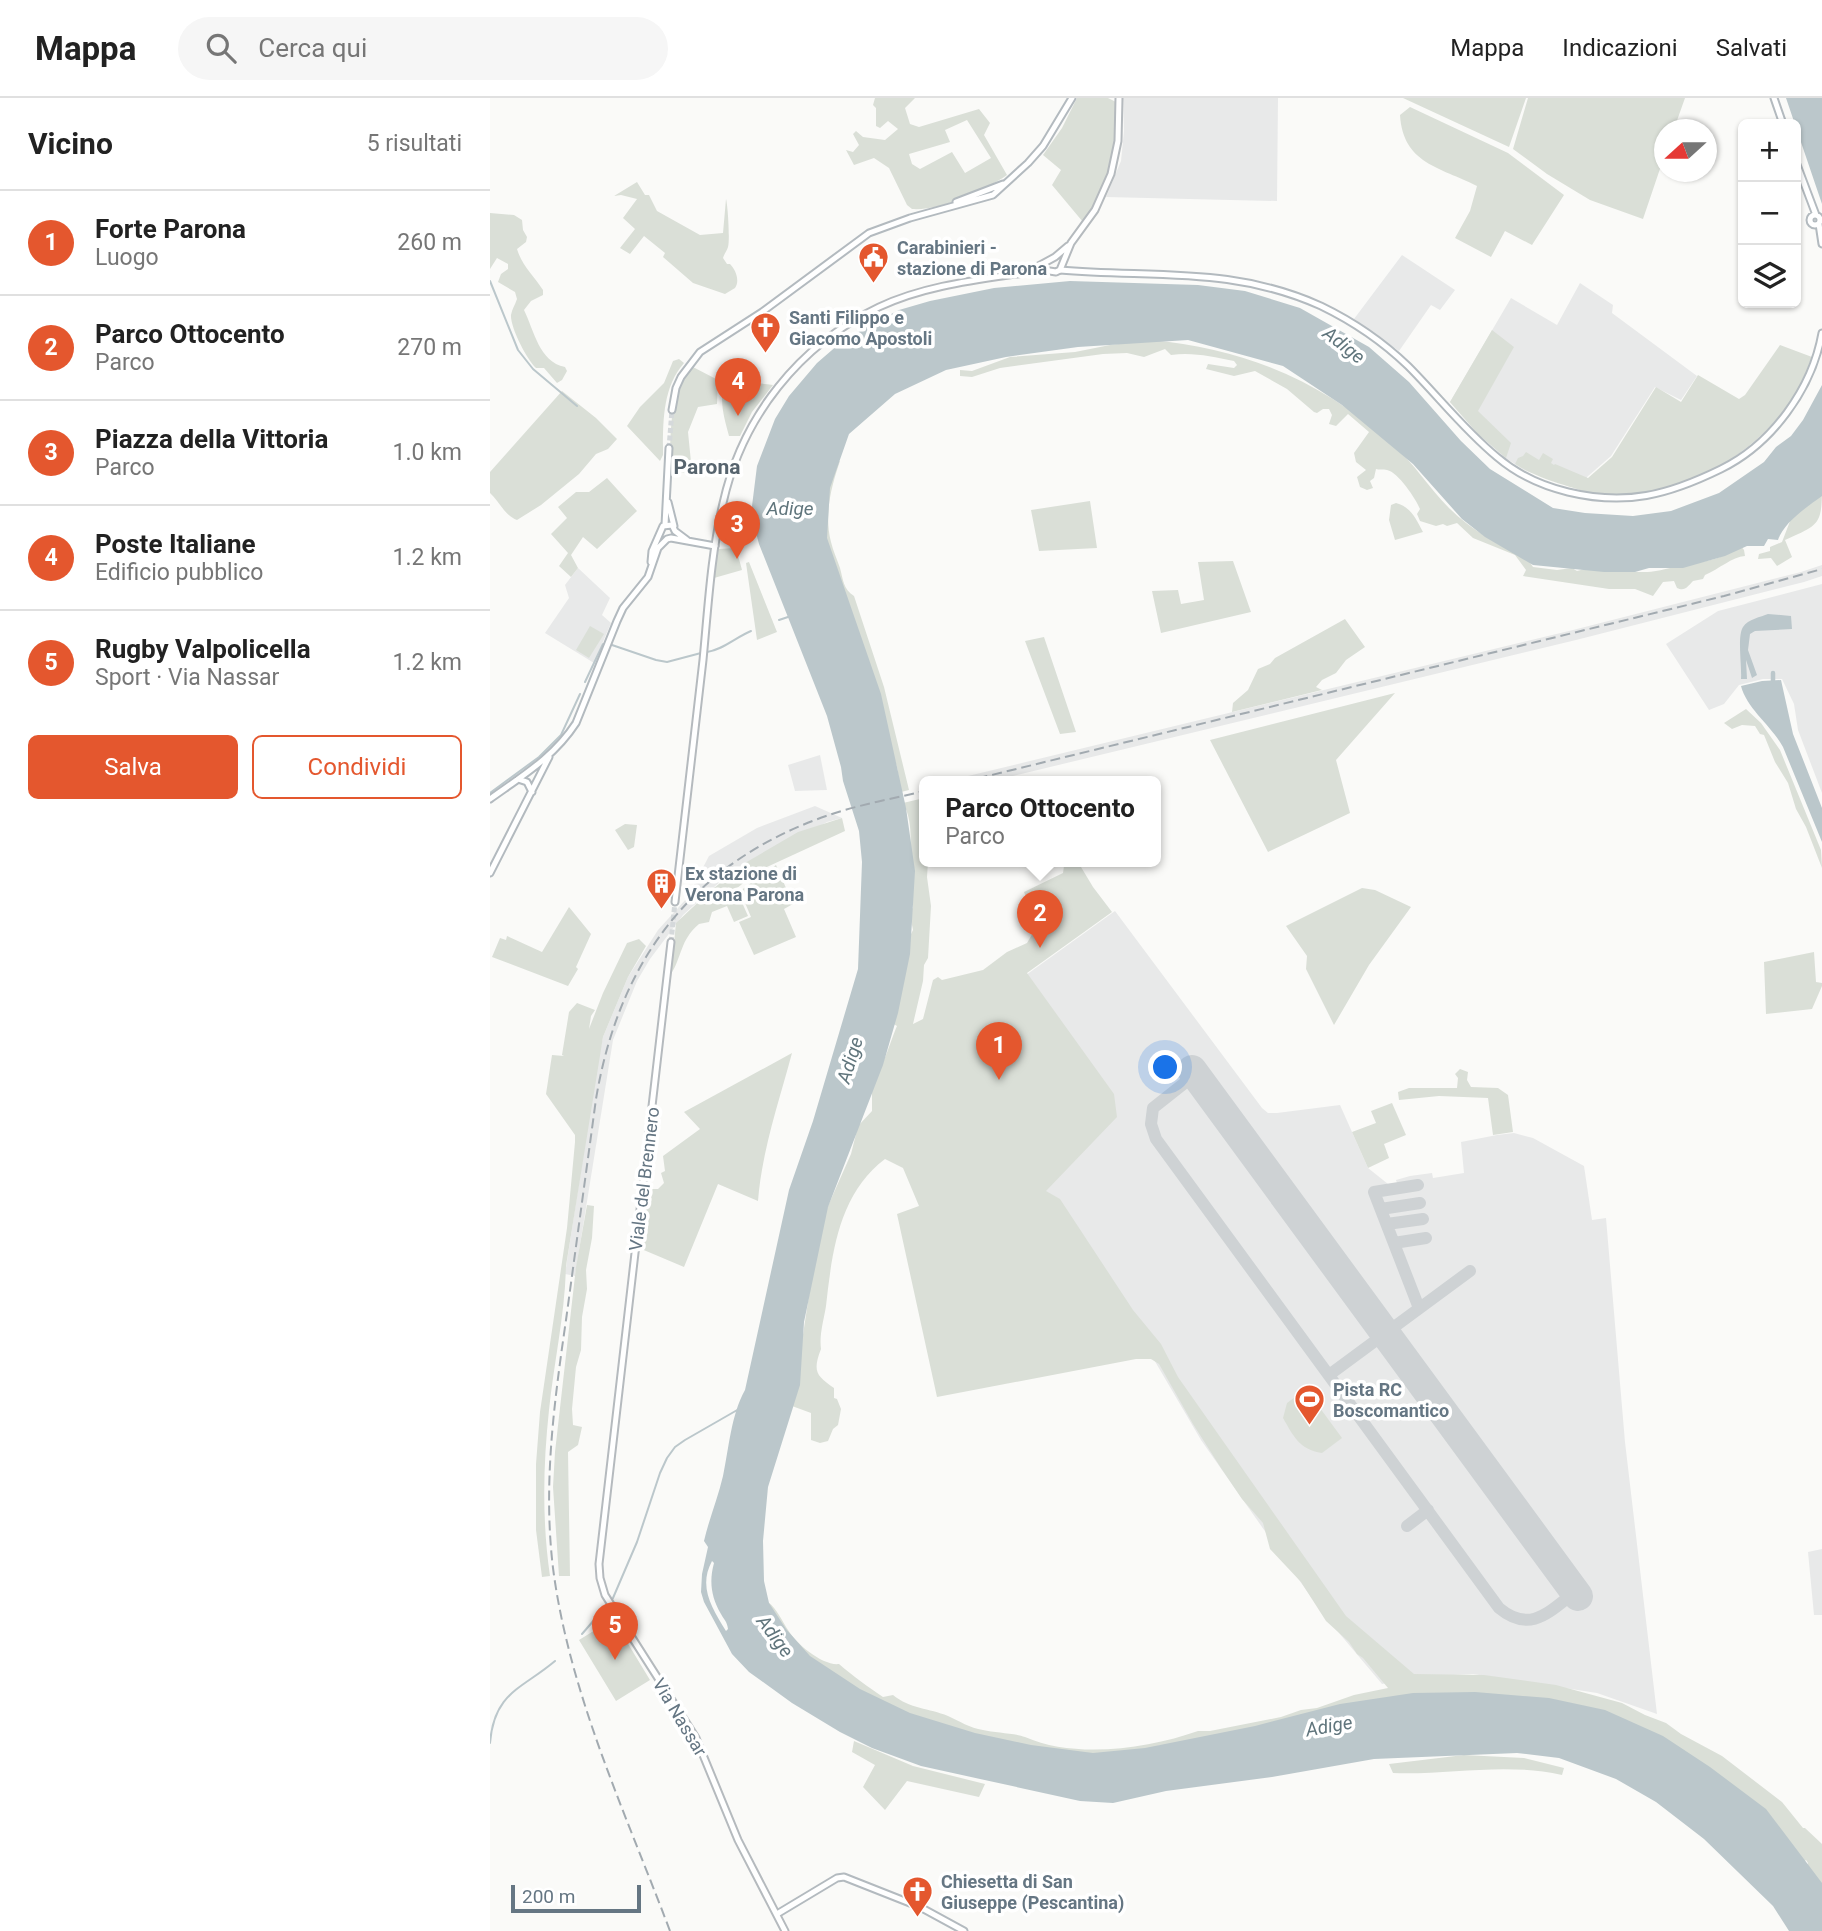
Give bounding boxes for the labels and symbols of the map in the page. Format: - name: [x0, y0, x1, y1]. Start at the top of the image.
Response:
- north arrow: [1654, 119, 1717, 182]
- place label: Carabinieri - stazione di Parona: [897, 237, 1047, 279]
- public building icon: Carabinieri - stazione di Parona: [857, 240, 891, 284]
- place label: Santi Filippo e Giacomo Apostoli: [789, 307, 932, 349]
- church icon: Santi Filippo e Giacomo Apostoli: [749, 310, 783, 354]
- water label: Adige: [1318, 321, 1370, 369]
- pin: 4: [715, 358, 761, 416]
- district label: Parona: [674, 455, 740, 479]
- water label: Adige: [765, 497, 814, 520]
- pin: 3: [714, 501, 760, 559]
- place label: Ex stazione di Verona Parona: [685, 863, 804, 905]
- building icon: Ex stazione di Verona Parona: [645, 866, 679, 910]
- pin: 2: [1017, 890, 1063, 948]
- pin: 1: [976, 1022, 1022, 1080]
- water label: Adige: [832, 1034, 868, 1087]
- your location: [1148, 1050, 1182, 1084]
- street label: Viale del Brennero: [625, 1106, 663, 1252]
- place label: Pista RC Boscomantico: [1333, 1379, 1449, 1421]
- sports icon: Pista RC Boscomantico: [1293, 1382, 1327, 1426]
- pin: 5: [592, 1602, 638, 1660]
- water label: Adige: [751, 1610, 798, 1662]
- street label: Via Nassar: [649, 1674, 711, 1760]
- water label: Adige: [1303, 1711, 1354, 1742]
- place label: Chiesetta di San Giuseppe (Pescantina): [941, 1871, 1124, 1914]
- church icon: Chiesetta di San Giuseppe (Pescantina): [901, 1874, 935, 1918]
- scale bar: [511, 1882, 640, 1914]

